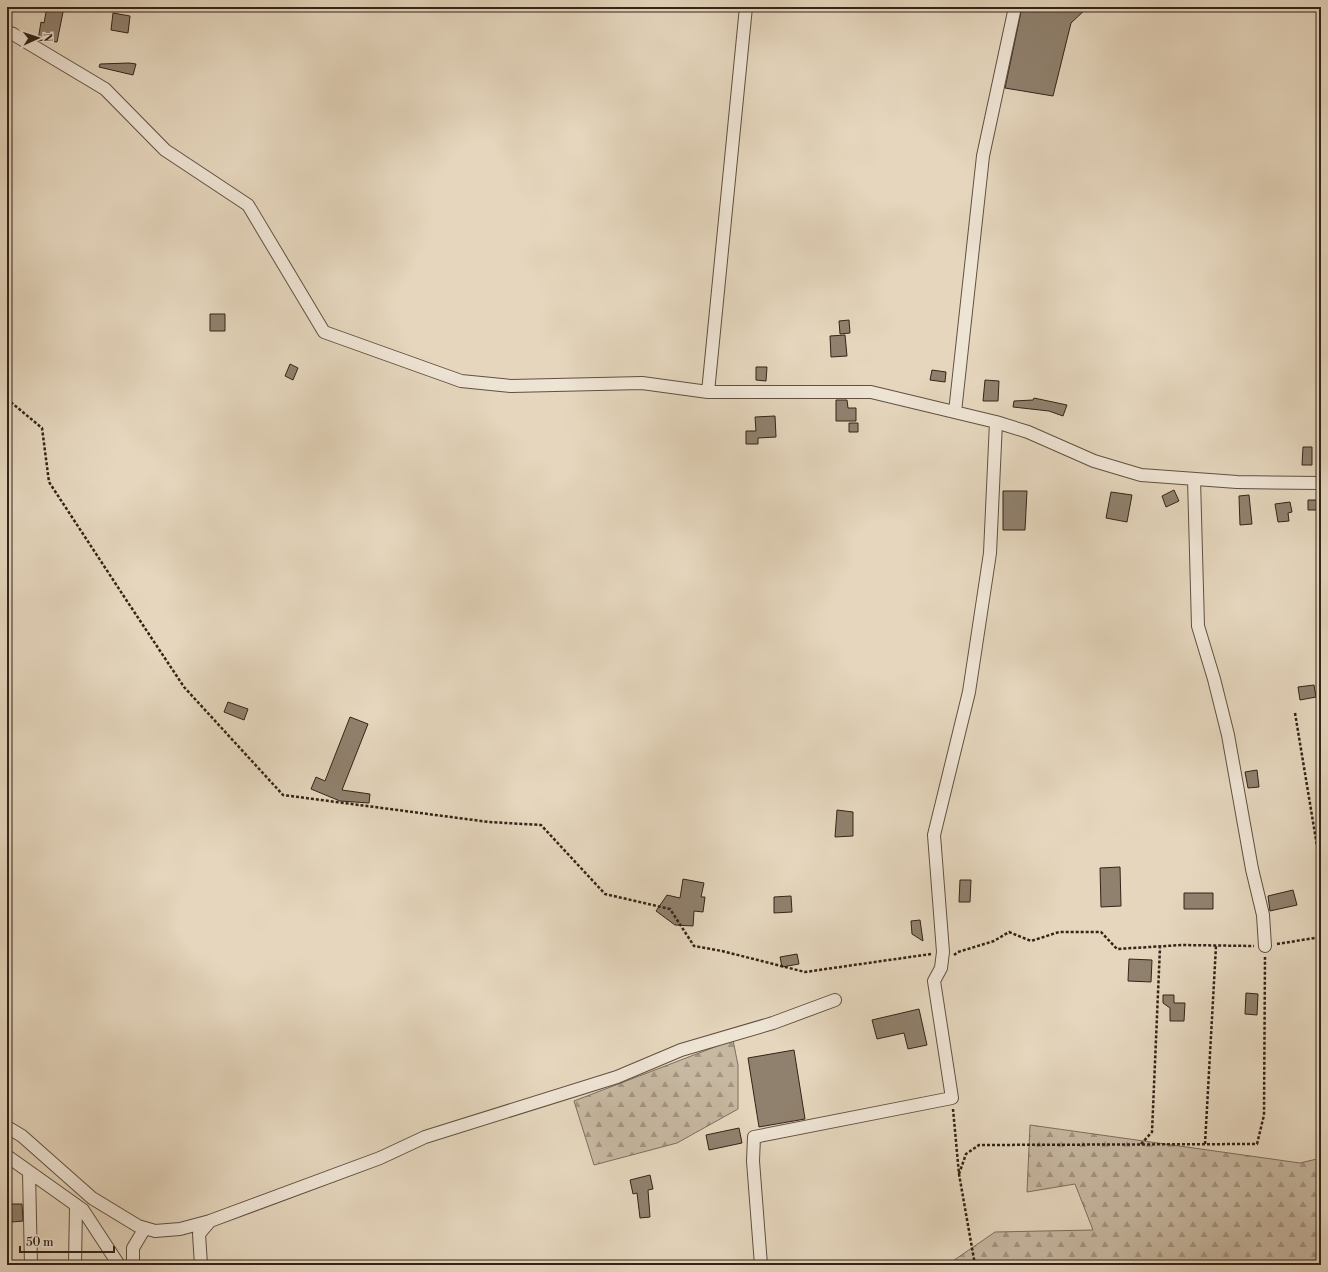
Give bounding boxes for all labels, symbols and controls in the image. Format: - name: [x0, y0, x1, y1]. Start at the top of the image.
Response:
- north arrow: [18, 18, 58, 58]
- text: N: [40, 33, 54, 43]
- scale bar: [20, 1228, 114, 1254]
- text: 50 m: [26, 1235, 54, 1250]

